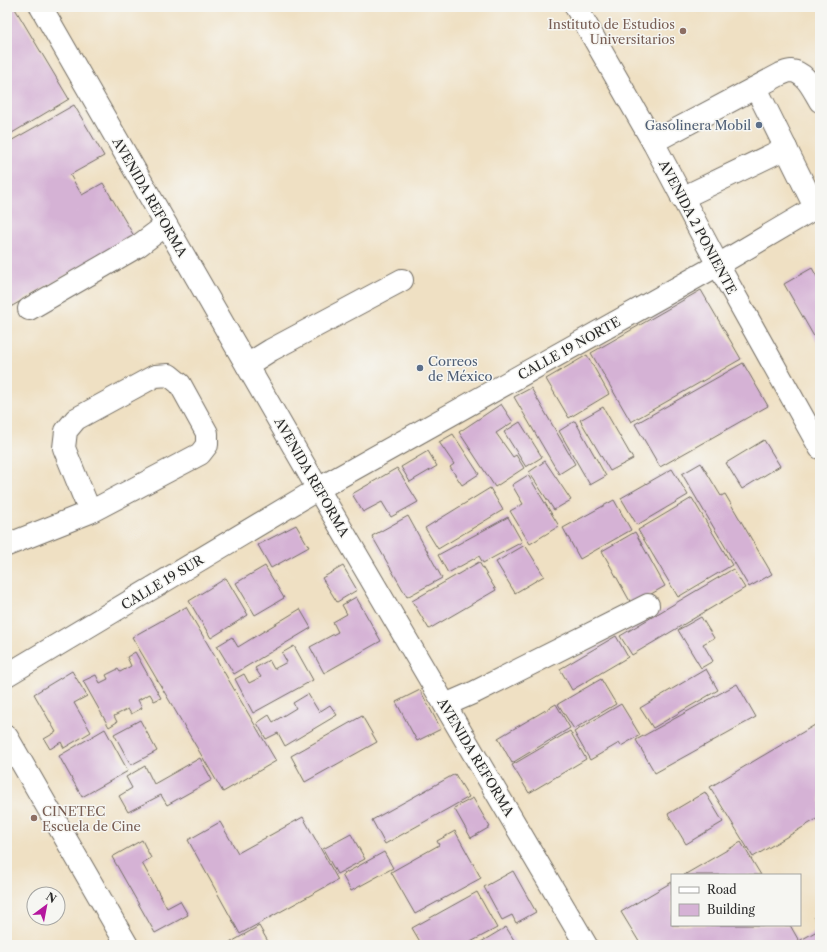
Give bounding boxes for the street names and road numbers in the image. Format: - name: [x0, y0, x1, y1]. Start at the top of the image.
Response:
- street label: AVENIDA REFORMA: [109, 134, 191, 260]
- street label: AVENIDA 2 PONIENTE: [655, 156, 740, 297]
- street label: CALLE 19 NORTE: [515, 313, 623, 383]
- street label: AVENIDA REFORMA: [271, 414, 353, 540]
- street label: CALLE 19 SUR: [118, 550, 207, 613]
- street label: AVENIDA REFORMA: [434, 694, 518, 819]

